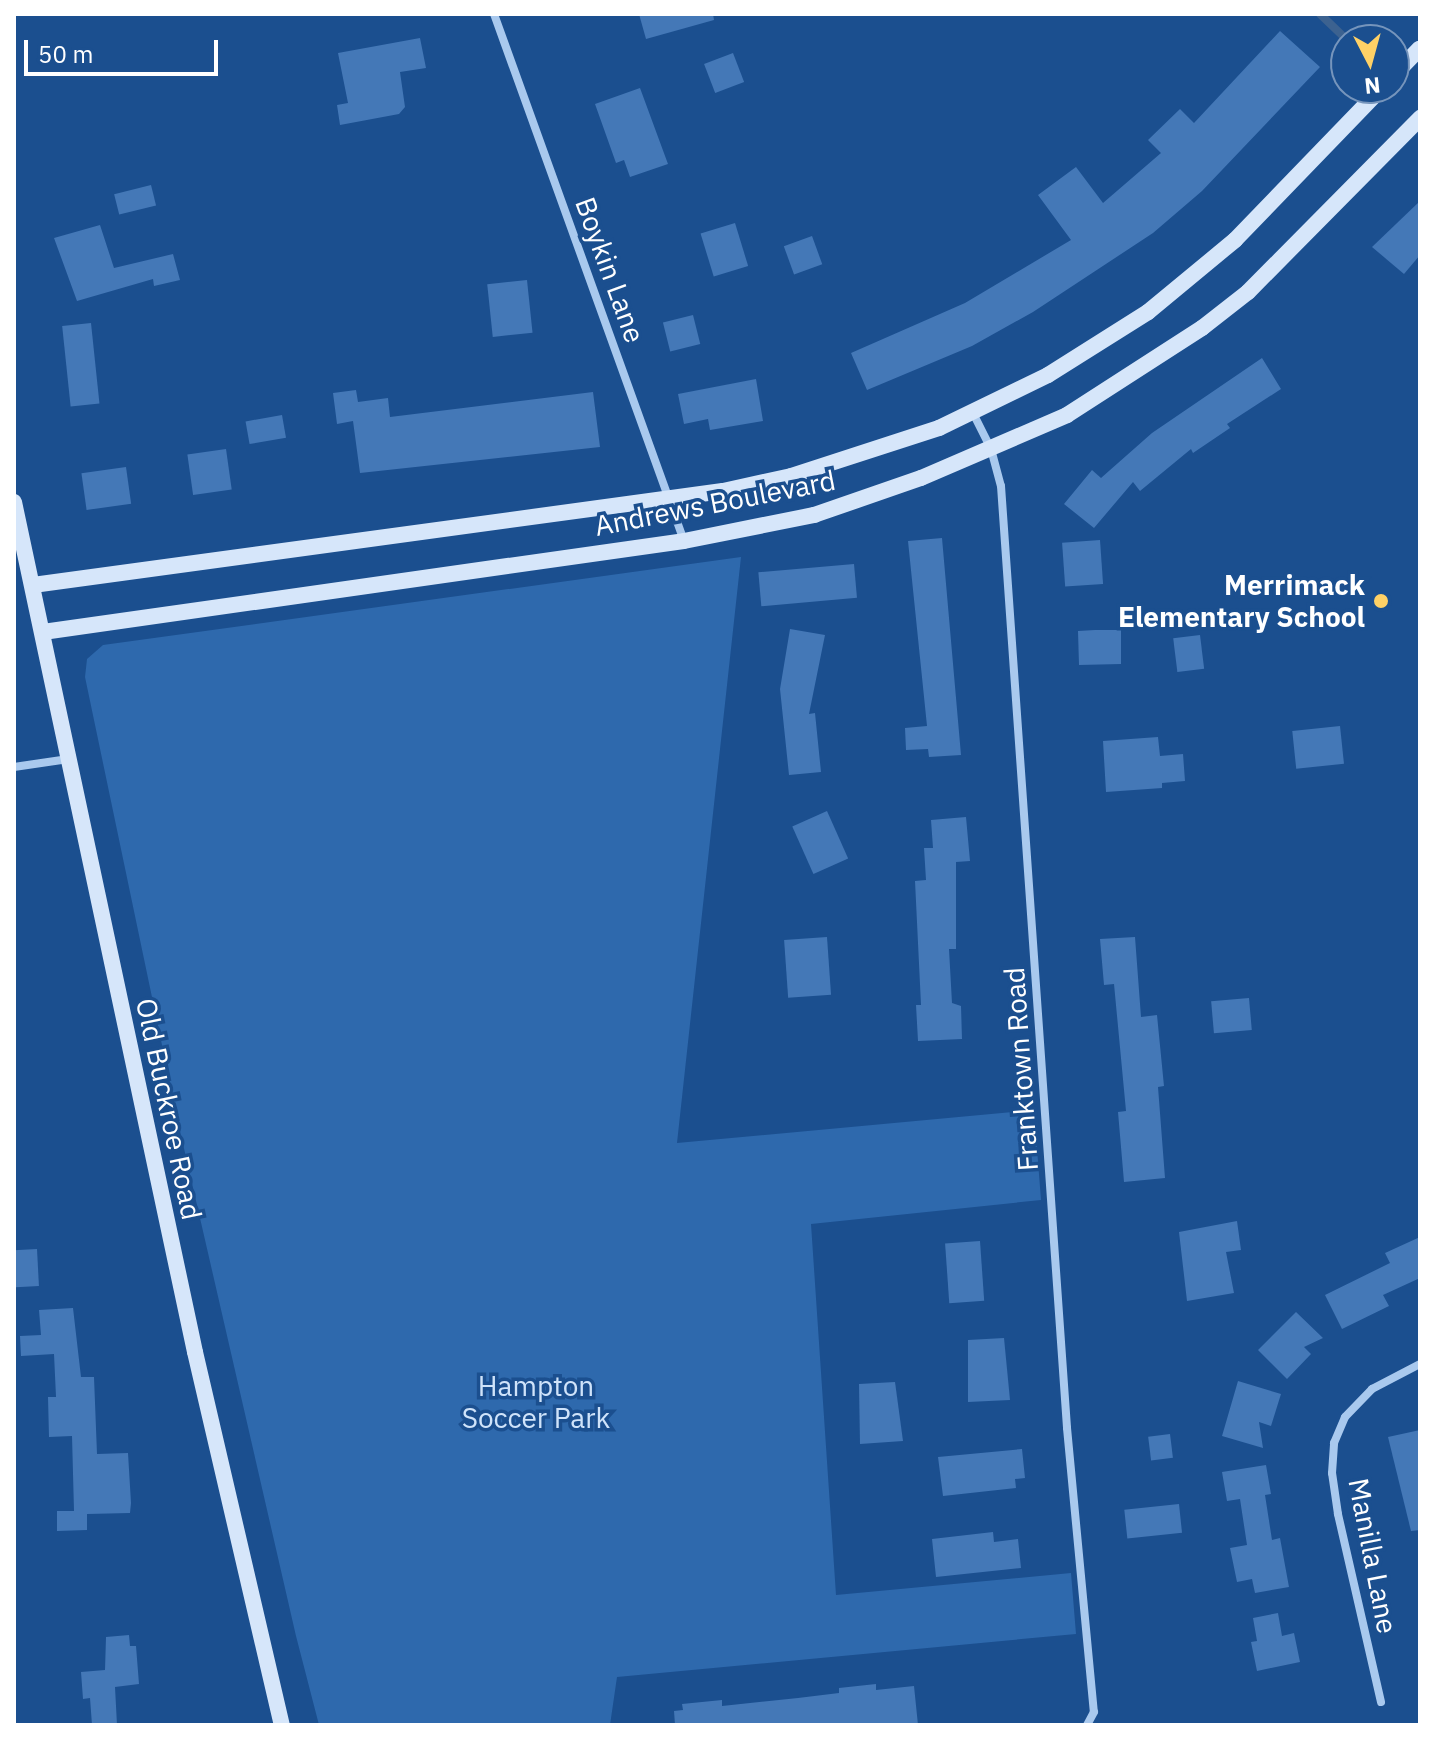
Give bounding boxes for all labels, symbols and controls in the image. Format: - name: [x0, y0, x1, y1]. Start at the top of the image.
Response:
- scale bar: [28, 24, 222, 74]
- north arrow: [1330, 24, 1410, 104]
- text: 50 m: [38, 38, 93, 70]
- text: N: [1363, 71, 1382, 102]
- street label: Boykin Lane: [568, 193, 652, 347]
- street label: Andrews Boulevard: [592, 463, 838, 543]
- place label: Merrimack Elementary School: [1118, 568, 1365, 634]
- marker: Merrimack Elementary School: [1372, 592, 1390, 610]
- street label: Franktown Road: [997, 966, 1045, 1172]
- street label: Old Buckroe Road: [129, 995, 209, 1223]
- park label: Hampton Soccer Park: [462, 1369, 610, 1435]
- street label: Manilla Lane: [1341, 1476, 1405, 1636]

